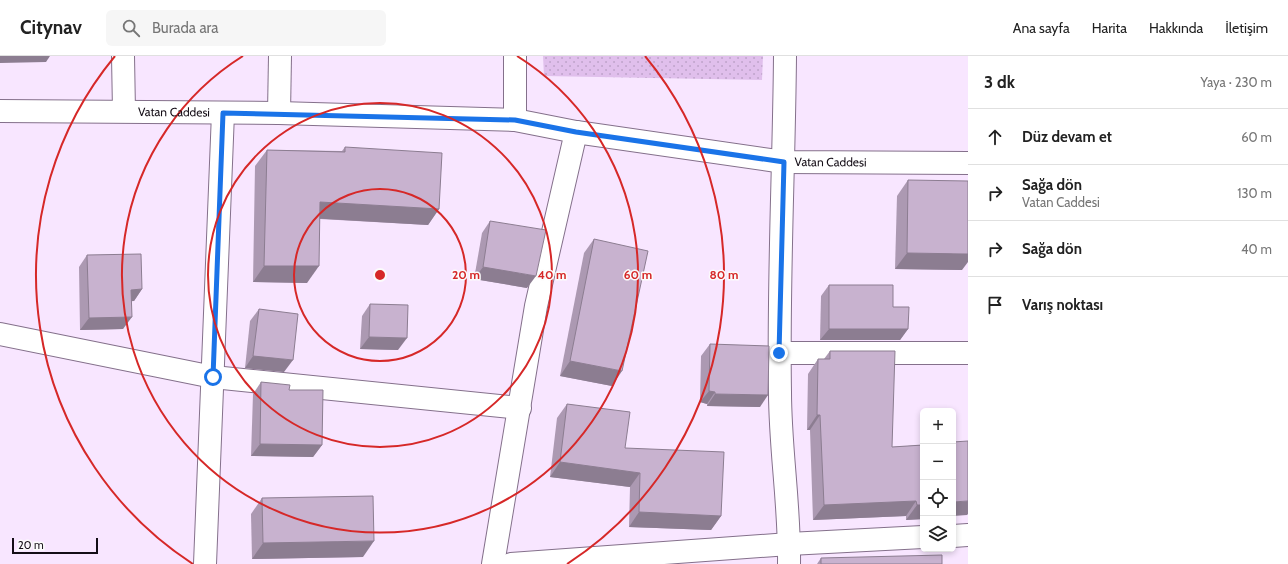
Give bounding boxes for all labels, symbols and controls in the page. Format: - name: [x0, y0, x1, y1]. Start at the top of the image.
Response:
- search box: [106, 10, 386, 46]
- text: Citynav: [20, 16, 82, 39]
- icon: search: [120, 17, 142, 39]
- text: Burada ara: [152, 19, 218, 37]
- text: Ana sayfa: [1013, 19, 1070, 37]
- text: Harita: [1092, 19, 1127, 37]
- text: Hakkında: [1149, 19, 1203, 37]
- text: İletişim: [1225, 19, 1268, 37]
- text: 3 dk: [984, 72, 1015, 92]
- text: Yaya · 230 m: [1201, 74, 1272, 90]
- street label: Vatan Caddesi: [138, 104, 210, 120]
- icon: ahead: [984, 126, 1006, 148]
- text: Düz devam et: [1022, 128, 1112, 146]
- text: 60 m: [1241, 129, 1272, 145]
- street label: Vatan Caddesi: [795, 154, 867, 169]
- text: Sağa dön: [1022, 176, 1082, 194]
- icon: right: [984, 182, 1006, 204]
- text: 130 m: [1237, 185, 1272, 201]
- text: Vatan Caddesi: [1022, 194, 1100, 210]
- icon: right: [984, 238, 1006, 260]
- text: Sağa dön: [1022, 240, 1082, 258]
- text: 40 m: [1241, 241, 1272, 257]
- text: 20 m: [452, 267, 480, 282]
- text: 40 m: [537, 267, 567, 282]
- text: 60 m: [624, 267, 652, 282]
- text: 80 m: [710, 267, 738, 282]
- centre of rings: [373, 268, 387, 282]
- icon: arrive: [984, 294, 1006, 316]
- text: Varış noktası: [1022, 296, 1103, 314]
- route end: [770, 344, 788, 362]
- route start: [204, 368, 222, 386]
- map controls: [920, 408, 956, 552]
- button: +: [920, 408, 956, 444]
- button: −: [920, 444, 956, 480]
- button: locate: [920, 480, 956, 516]
- button: layers: [920, 516, 956, 552]
- scale bar: [12, 536, 98, 555]
- text: 20 m: [18, 538, 44, 552]

